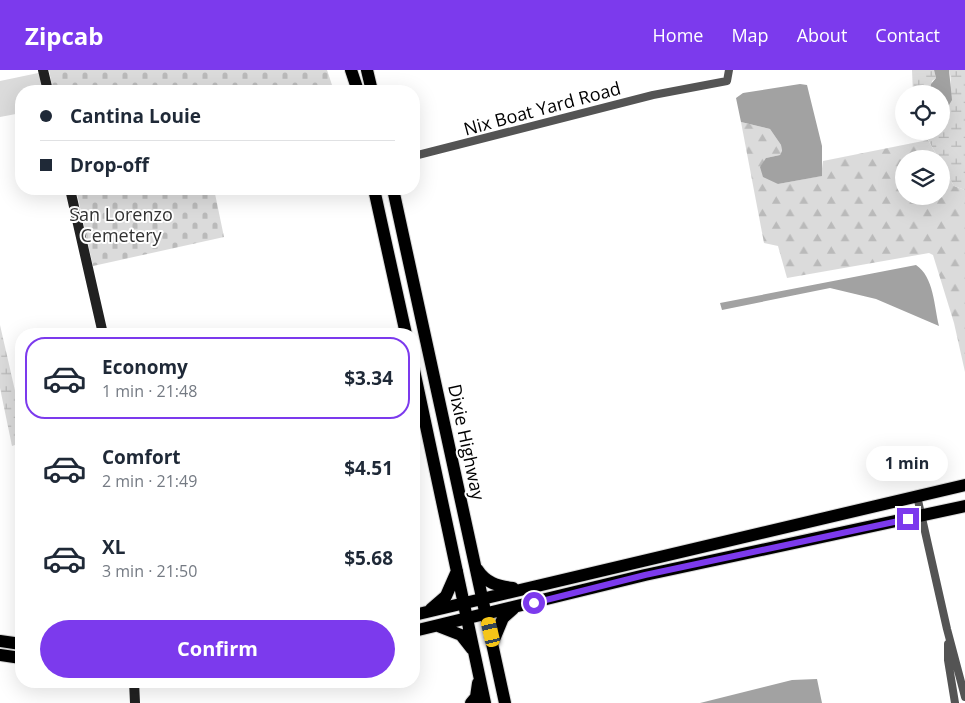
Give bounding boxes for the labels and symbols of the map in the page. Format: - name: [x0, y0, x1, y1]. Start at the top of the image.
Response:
- street label: Nix Boat Yard Road: [461, 75, 623, 141]
- park label: San Lorenzo Cemetery: [69, 202, 173, 247]
- street label: Dixie Highway: [443, 382, 491, 503]
- callout: 1 min: [867, 446, 949, 482]
- route end: [897, 508, 919, 530]
- route start: [523, 592, 545, 614]
- car: [480, 616, 501, 648]

